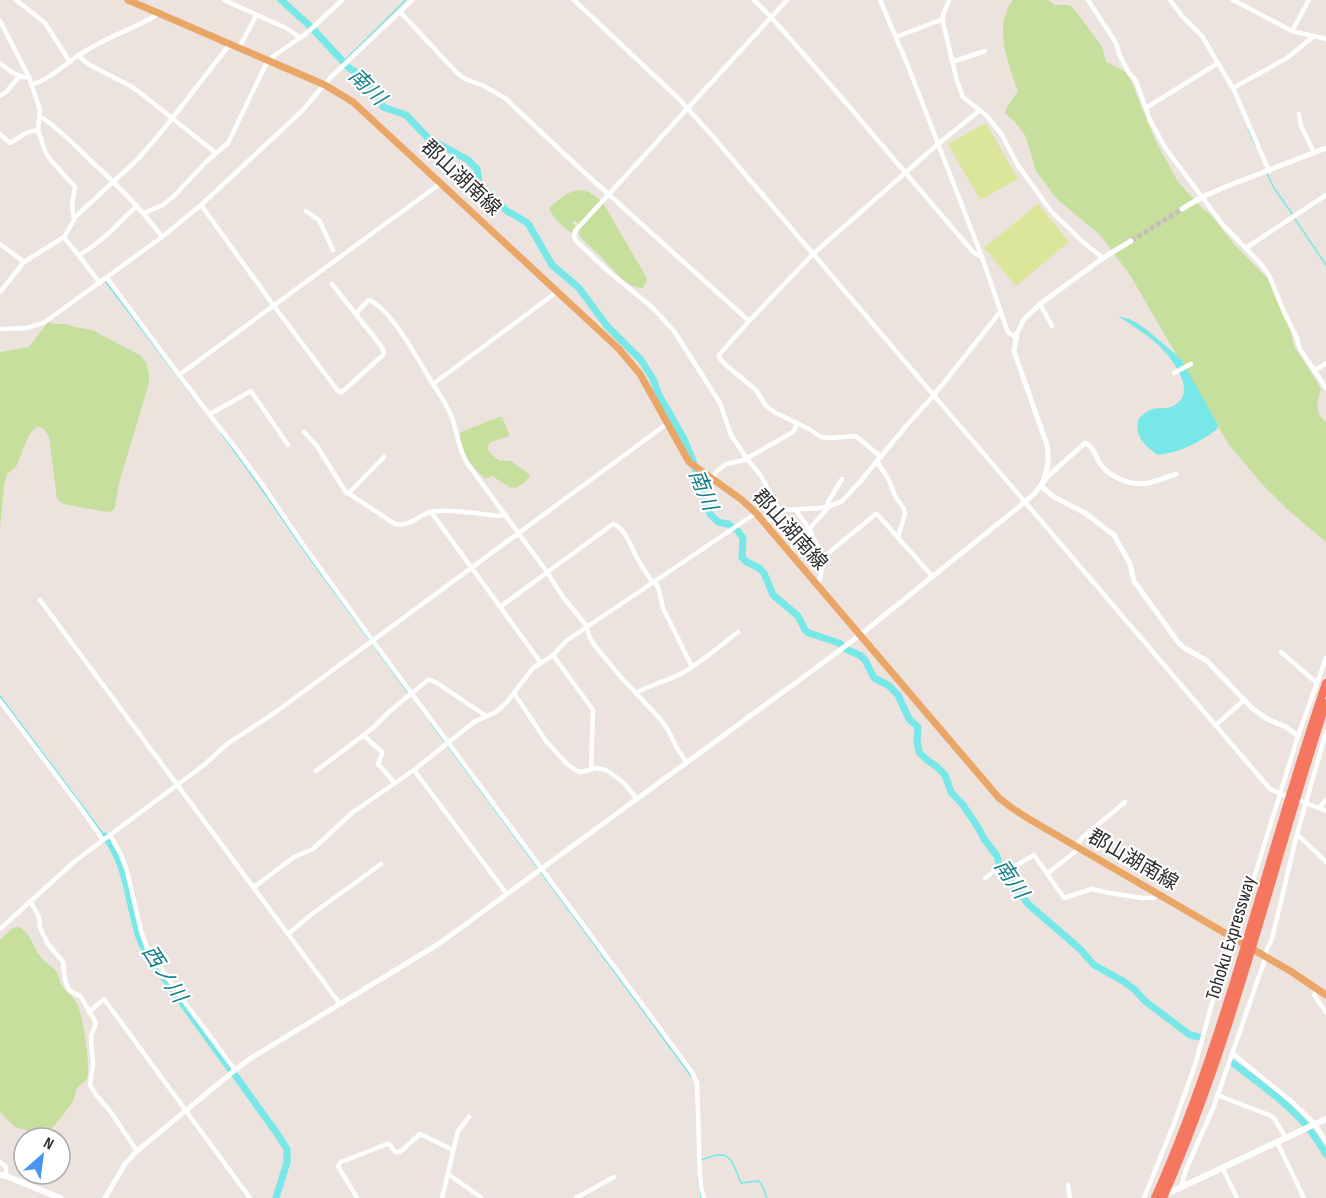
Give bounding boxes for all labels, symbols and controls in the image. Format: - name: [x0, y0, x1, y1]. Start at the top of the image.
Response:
- water label: 南川: [343, 63, 392, 112]
- street label: 郡山湖南線: [416, 135, 506, 221]
- water label: 南川: [684, 466, 723, 516]
- street label: 郡山湖南線: [748, 485, 832, 575]
- street label: 郡山湖南線: [1084, 825, 1182, 895]
- water label: 南川: [989, 855, 1034, 905]
- street label: Tohoku Expressway: [1201, 873, 1261, 1003]
- water label: 西ノ川: [136, 941, 193, 1009]
- north arrow: [12, 1126, 72, 1186]
- text: N: [40, 1134, 57, 1154]

